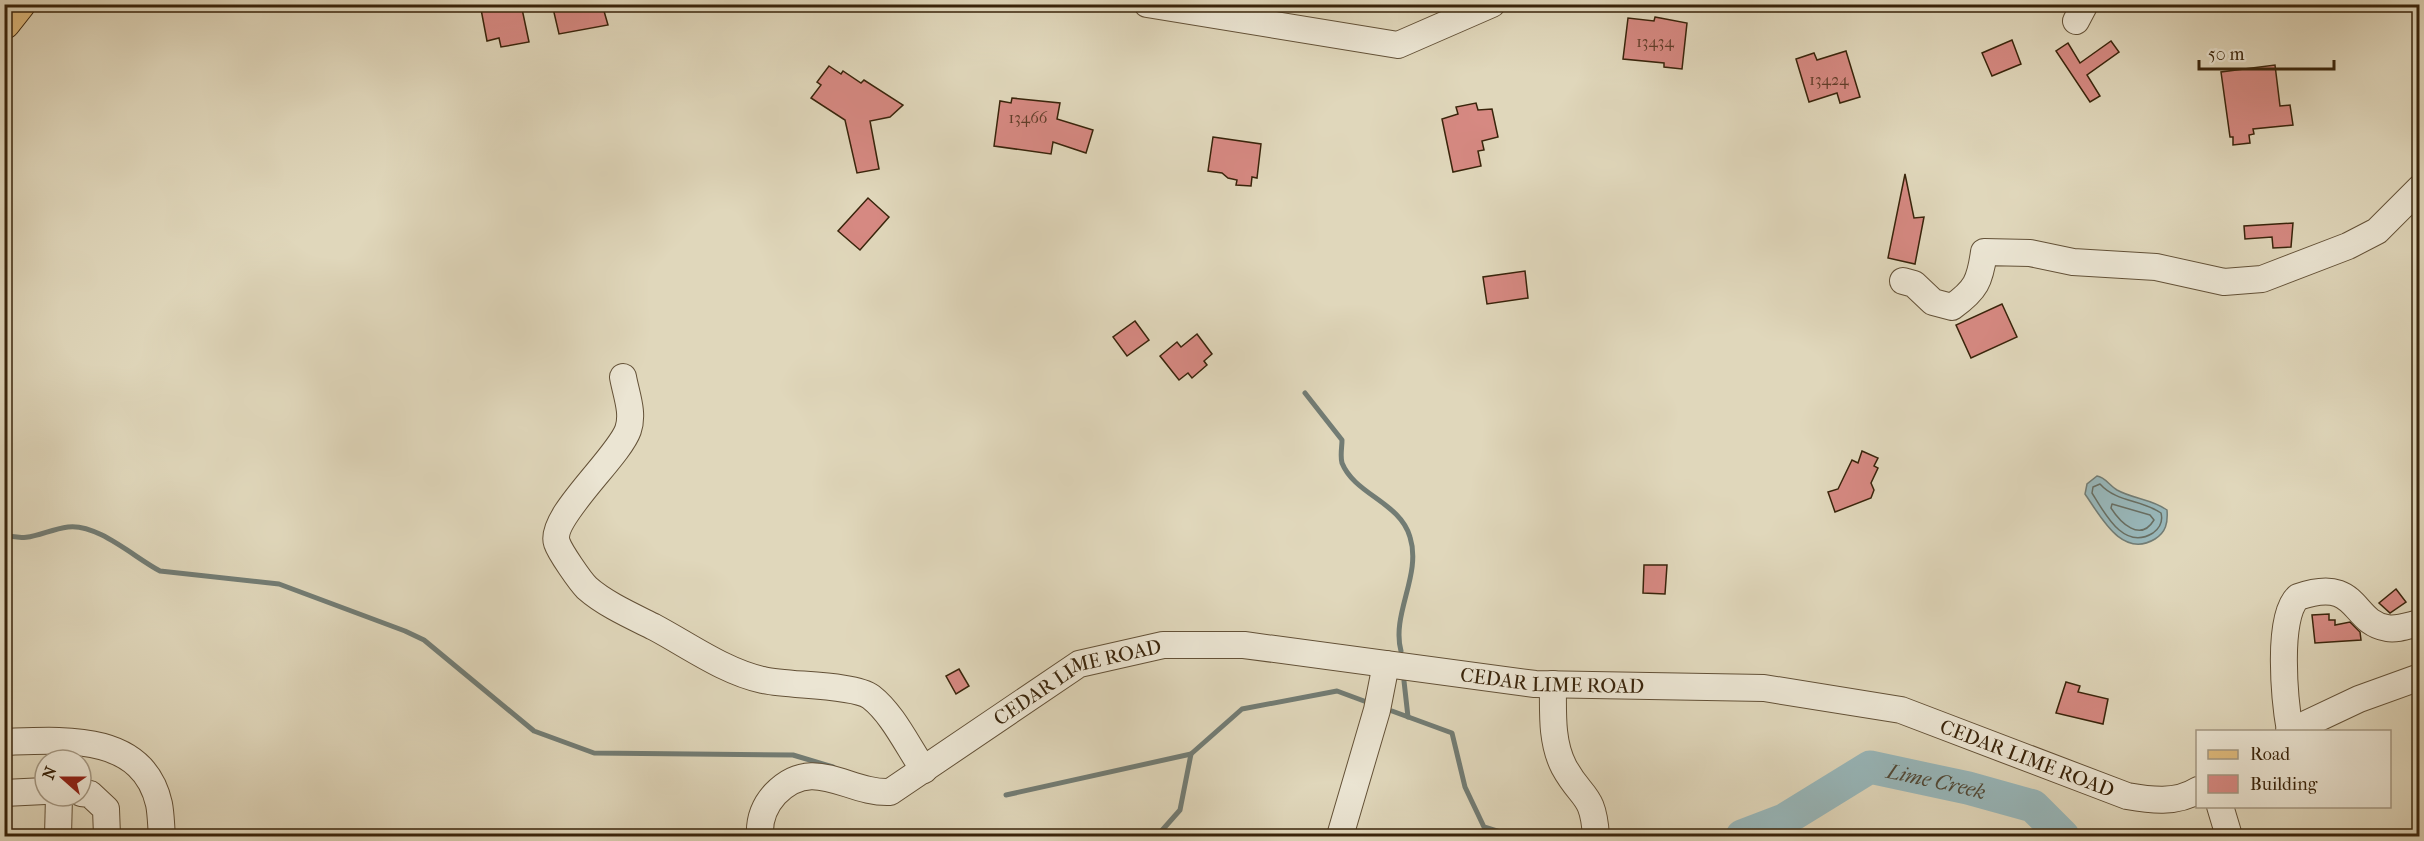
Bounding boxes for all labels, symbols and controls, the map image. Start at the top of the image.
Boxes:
house number: 13434 [1636,32,1674,51]
scale bar [2199,33,2334,71]
text: 50 m [2208,44,2245,65]
house number: 13424 [1809,70,1849,89]
house number: 13466 [1008,108,1048,127]
street label: CEDAR LIME ROAD [990,635,1164,730]
street label: CEDAR LIME ROAD [1459,663,1644,698]
street label: CEDAR LIME ROAD [1937,715,2117,802]
legend [2196,730,2391,808]
text: Road [2250,744,2290,765]
north arrow [33,748,93,808]
water label: Lime Creek [1883,759,1989,804]
text: N [38,763,61,782]
text: Building [2250,774,2318,795]

